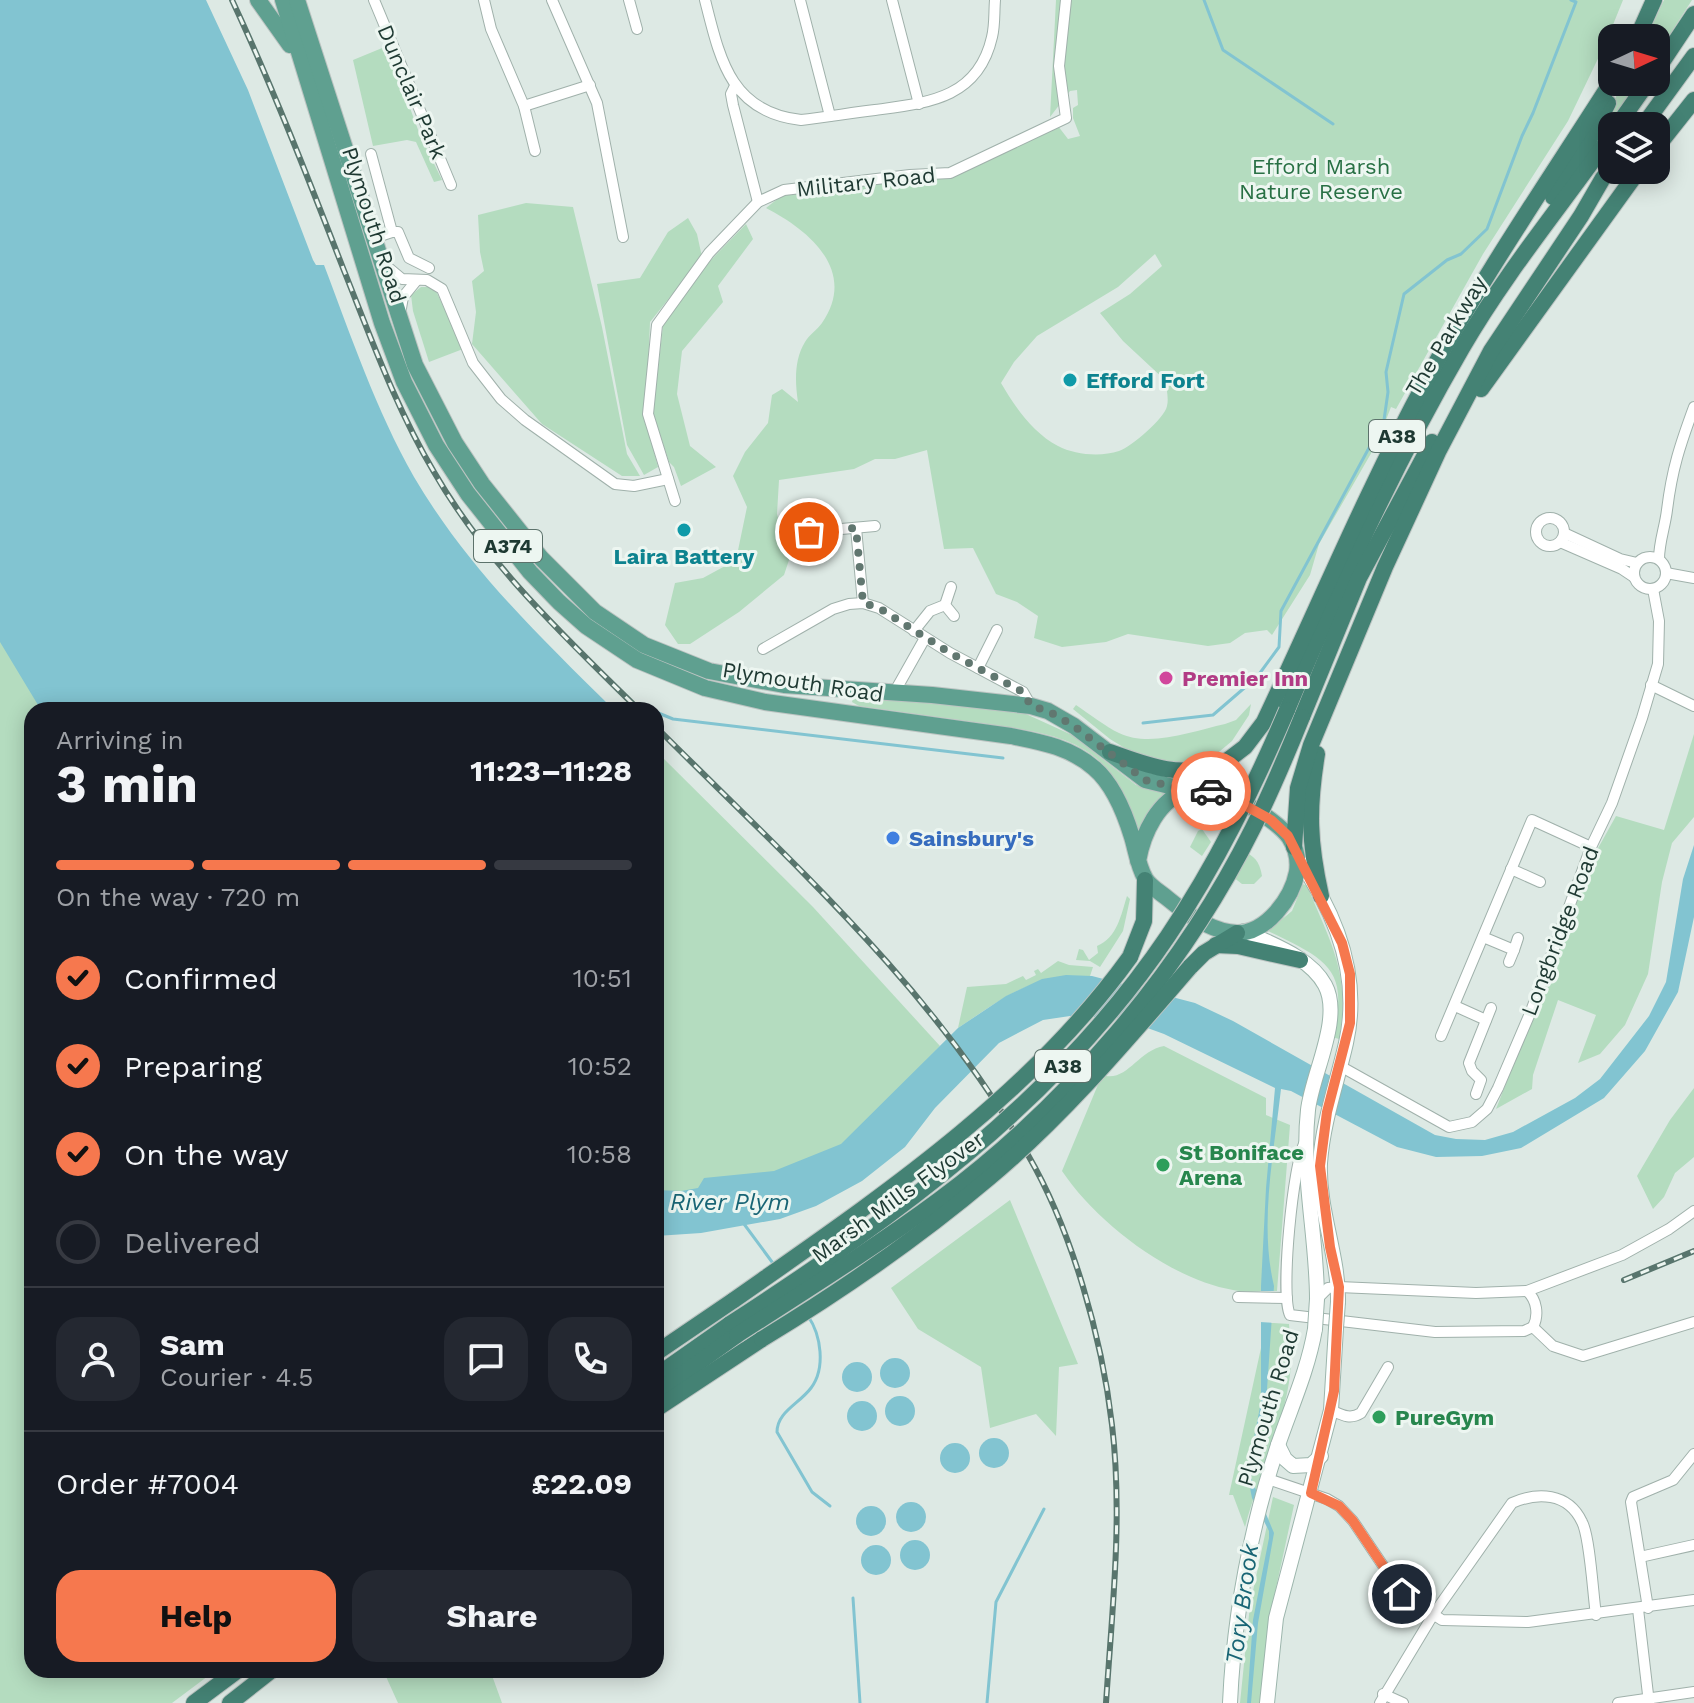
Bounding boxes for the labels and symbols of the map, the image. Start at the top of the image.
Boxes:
street label: Dunclair Park [372,21,452,163]
north arrow [1598,24,1670,96]
street label: Plymouth Road [337,144,411,306]
park label: Efford Marsh Nature Reserve [1239,154,1403,204]
street label: Military Road [795,162,937,202]
street label: The Parkway [1400,271,1492,400]
place label: Efford Fort [1086,368,1205,393]
marker: Efford Fort [1061,371,1079,389]
road number: A38 [1369,420,1425,452]
pin [775,498,843,566]
marker: Laira Battery [675,521,693,539]
road number: A374 [474,530,542,562]
place label: Laira Battery [614,544,755,569]
street label: Plymouth Road [721,657,885,707]
place label: Premier Inn [1182,666,1308,691]
marker: Premier Inn [1157,669,1175,687]
courier [1171,751,1251,831]
place label: Sainsbury's [909,826,1034,851]
marker: Sainsbury's [884,829,902,847]
street label: Longbridge Road [1516,843,1604,1019]
road number: A38 [1035,1050,1091,1082]
street label: Marsh Mills Flyover [807,1126,989,1268]
place label: St Boniface Arena [1179,1140,1304,1190]
marker: St Boniface Arena [1154,1156,1172,1174]
water label: River Plym [670,1188,790,1216]
street label: Plymouth Road [1232,1327,1304,1489]
place label: PureGym [1395,1405,1494,1430]
marker: PureGym [1370,1408,1388,1426]
water label: Tory Brook [1220,1541,1264,1666]
pin [1368,1560,1436,1628]

